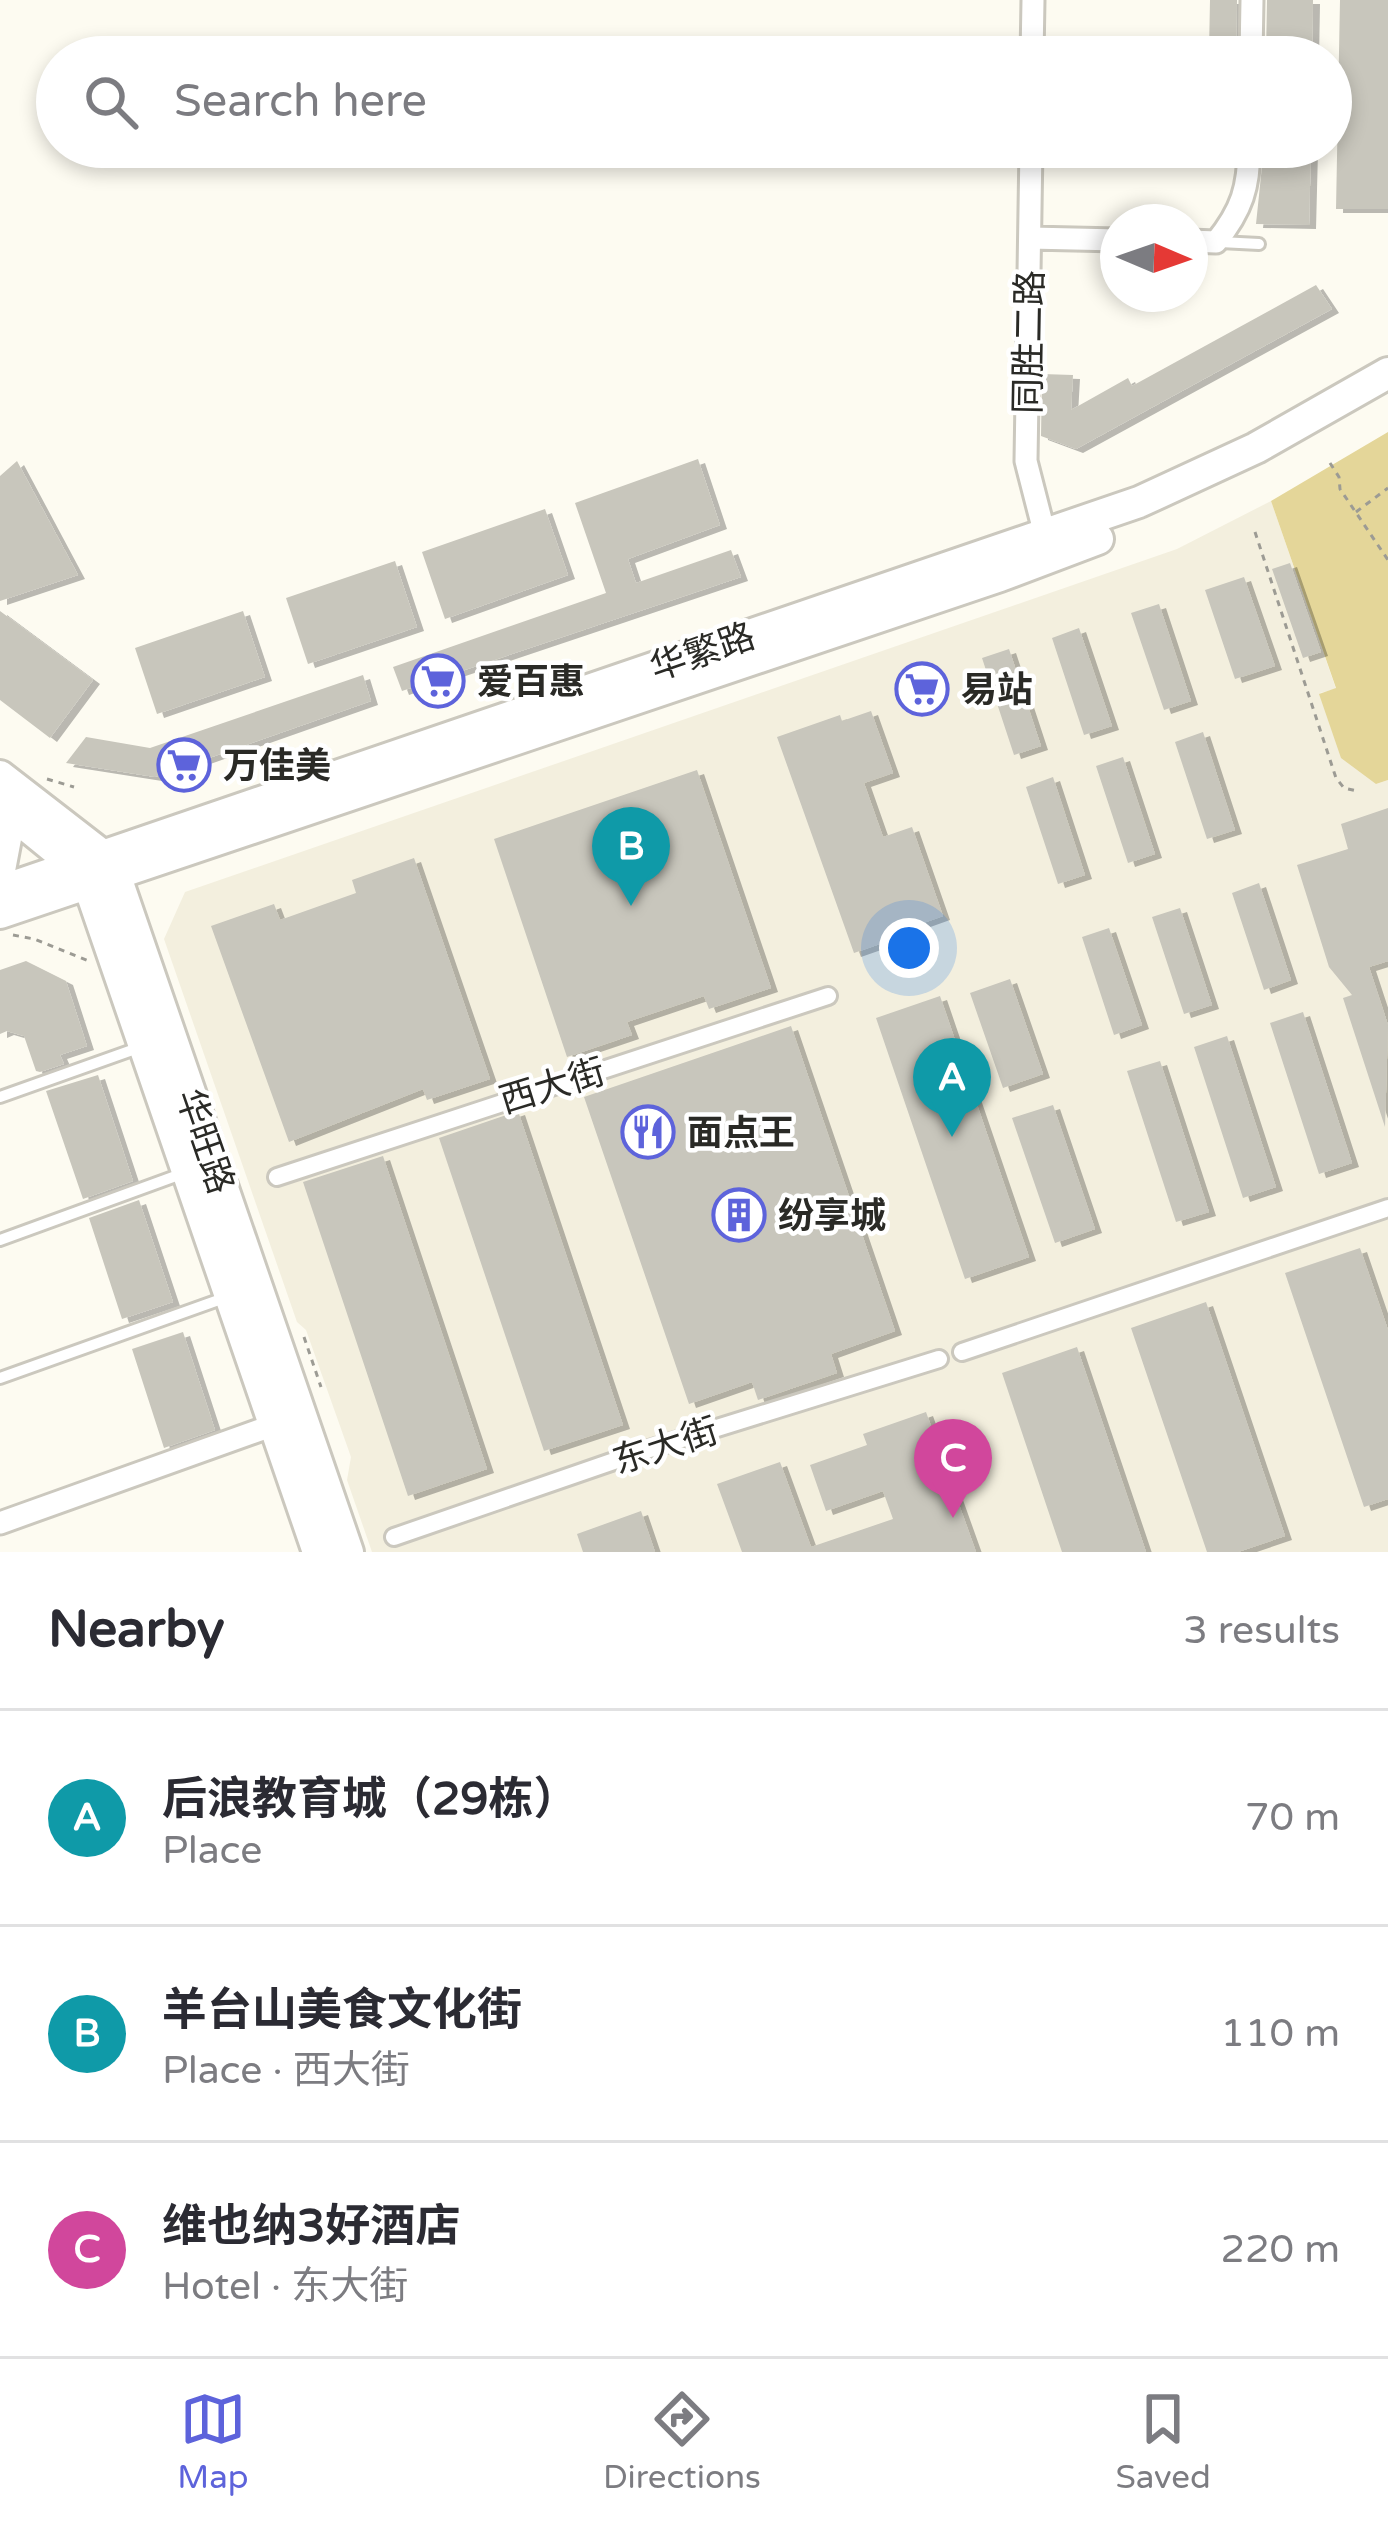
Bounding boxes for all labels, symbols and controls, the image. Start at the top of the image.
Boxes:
search box [36,36,1352,168]
icon: search [78,69,144,135]
text: Search here [174,75,427,129]
north arrow [1100,204,1208,312]
street label: 同胜二路 [1007,270,1052,414]
street label: 华繁路 [644,615,761,690]
supermarket icon: 爱百惠 [410,653,466,709]
place label: 爱百惠 [477,661,585,704]
supermarket icon: 易站 [894,661,950,717]
place label: 易站 [961,669,1033,712]
supermarket icon: 万佳美 [156,737,212,793]
place label: 万佳美 [223,745,331,788]
pin: B [592,807,670,906]
your location [879,918,939,978]
pin: A [913,1038,991,1137]
street label: 西大街 [495,1050,610,1123]
street label: 华旺路 [167,1083,242,1200]
restaurant icon: 面点王 [620,1104,676,1160]
place label: 面点王 [687,1112,795,1155]
building icon: 纷享城 [711,1187,767,1243]
place label: 纷享城 [778,1195,886,1238]
street label: 东大街 [607,1409,723,1484]
pin: C [914,1419,992,1518]
text: Nearby [48,1599,225,1661]
text: 3 results [1183,1607,1340,1654]
text: 后浪教育城（29栋） [162,1773,579,1827]
text: A [72,1794,102,1841]
text: 70 m [1245,1794,1340,1841]
text: Place [162,1827,262,1874]
text: 羊台山美食文化街 [162,1984,522,2038]
text: B [73,2010,101,2057]
text: 110 m [1221,2010,1340,2057]
text: Place · 西大街 [162,2047,410,2094]
text: 维也纳3好酒店 [162,2200,460,2254]
text: C [73,2226,101,2273]
text: 220 m [1221,2226,1340,2273]
text: Hotel · 东大街 [162,2263,408,2310]
tab: Map [177,2386,249,2497]
tab: Directions [603,2386,761,2497]
tab: Saved [1115,2386,1211,2497]

